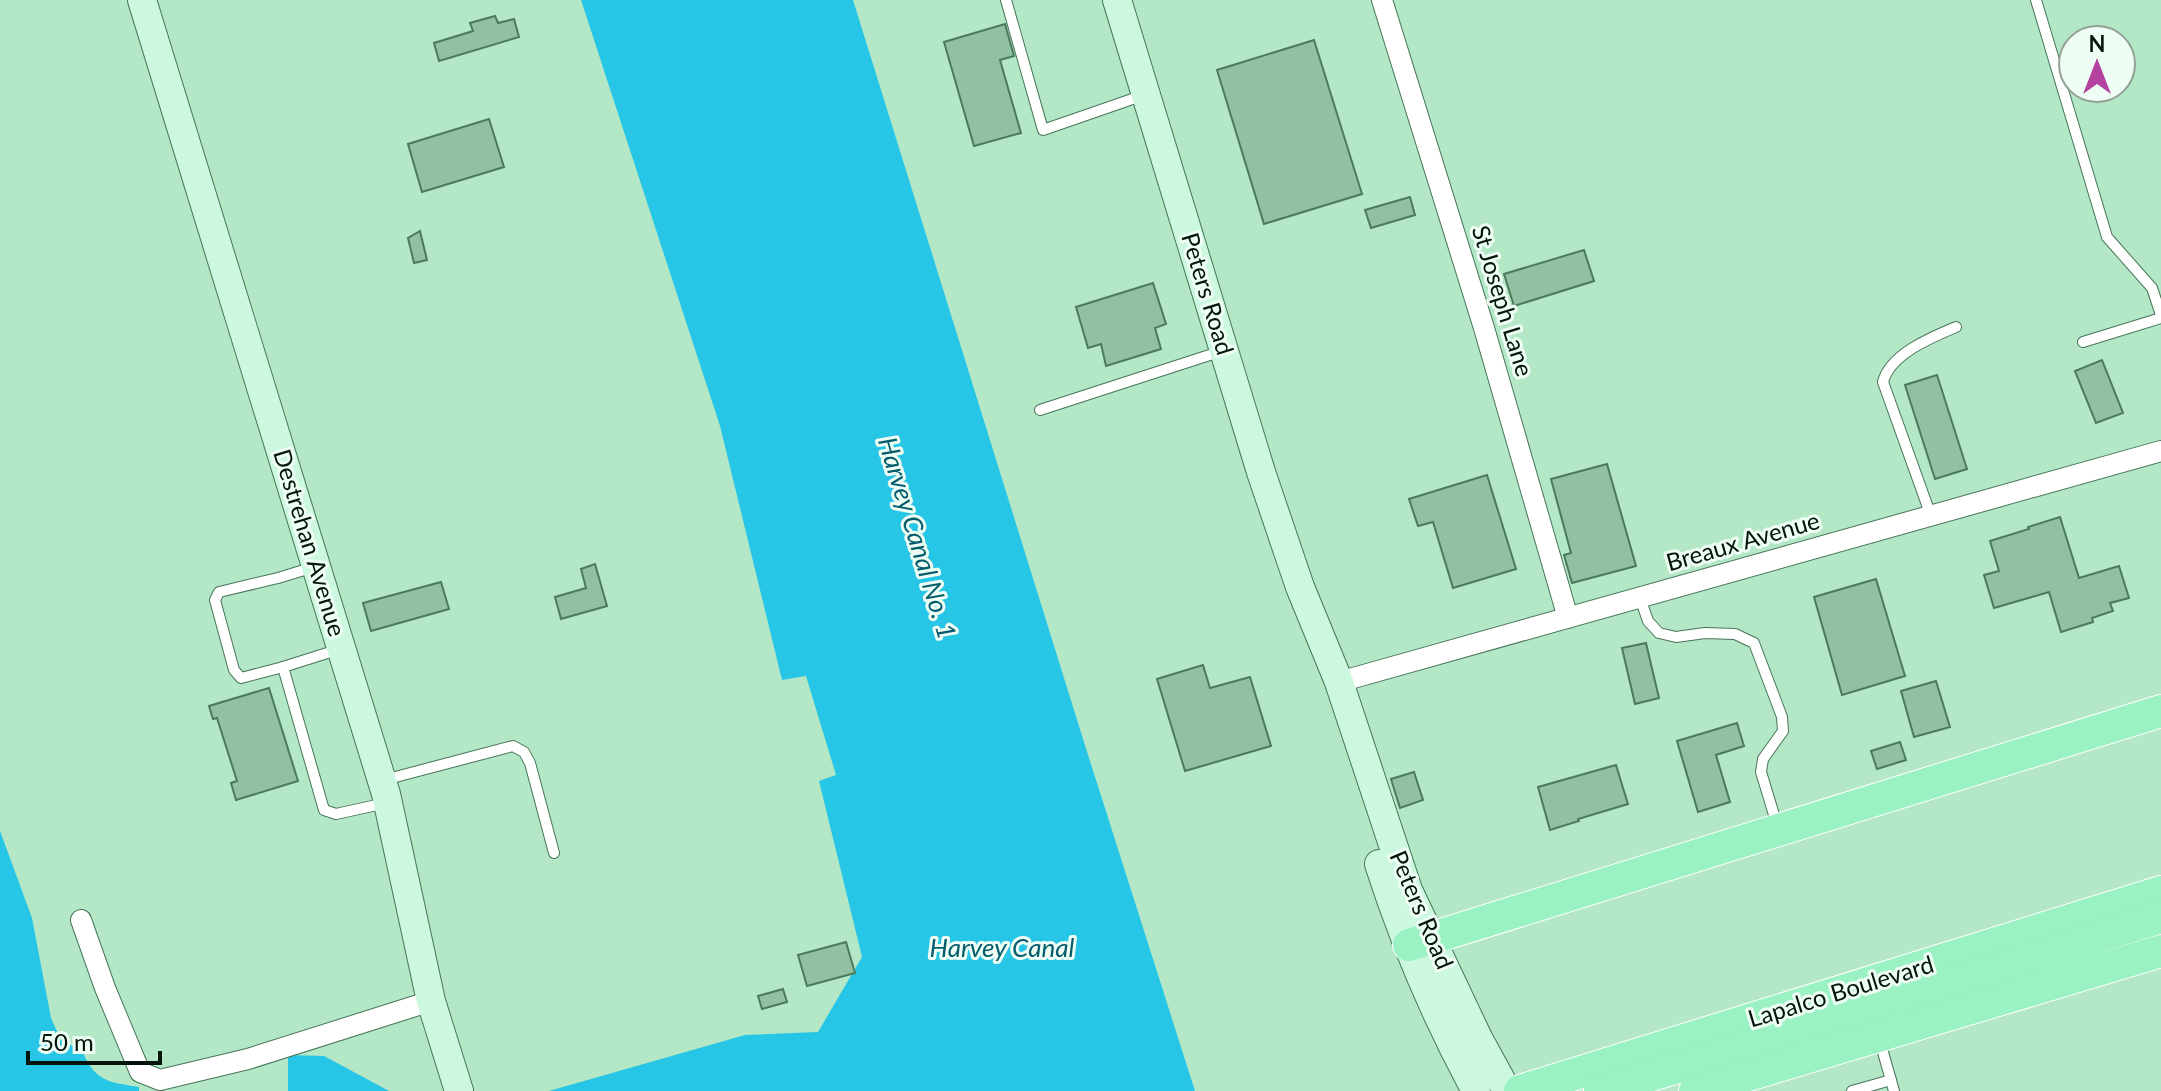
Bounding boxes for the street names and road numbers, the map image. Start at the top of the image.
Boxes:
street label: St Joseph Lane [1467,222,1540,379]
street label: Peters Road [1176,229,1241,358]
street label: Destrehan Avenue [268,445,353,640]
street label: Breaux Avenue [1663,505,1823,576]
street label: Peters Road [1384,846,1460,973]
street label: Lapalco Boulevard [1744,949,1937,1033]

